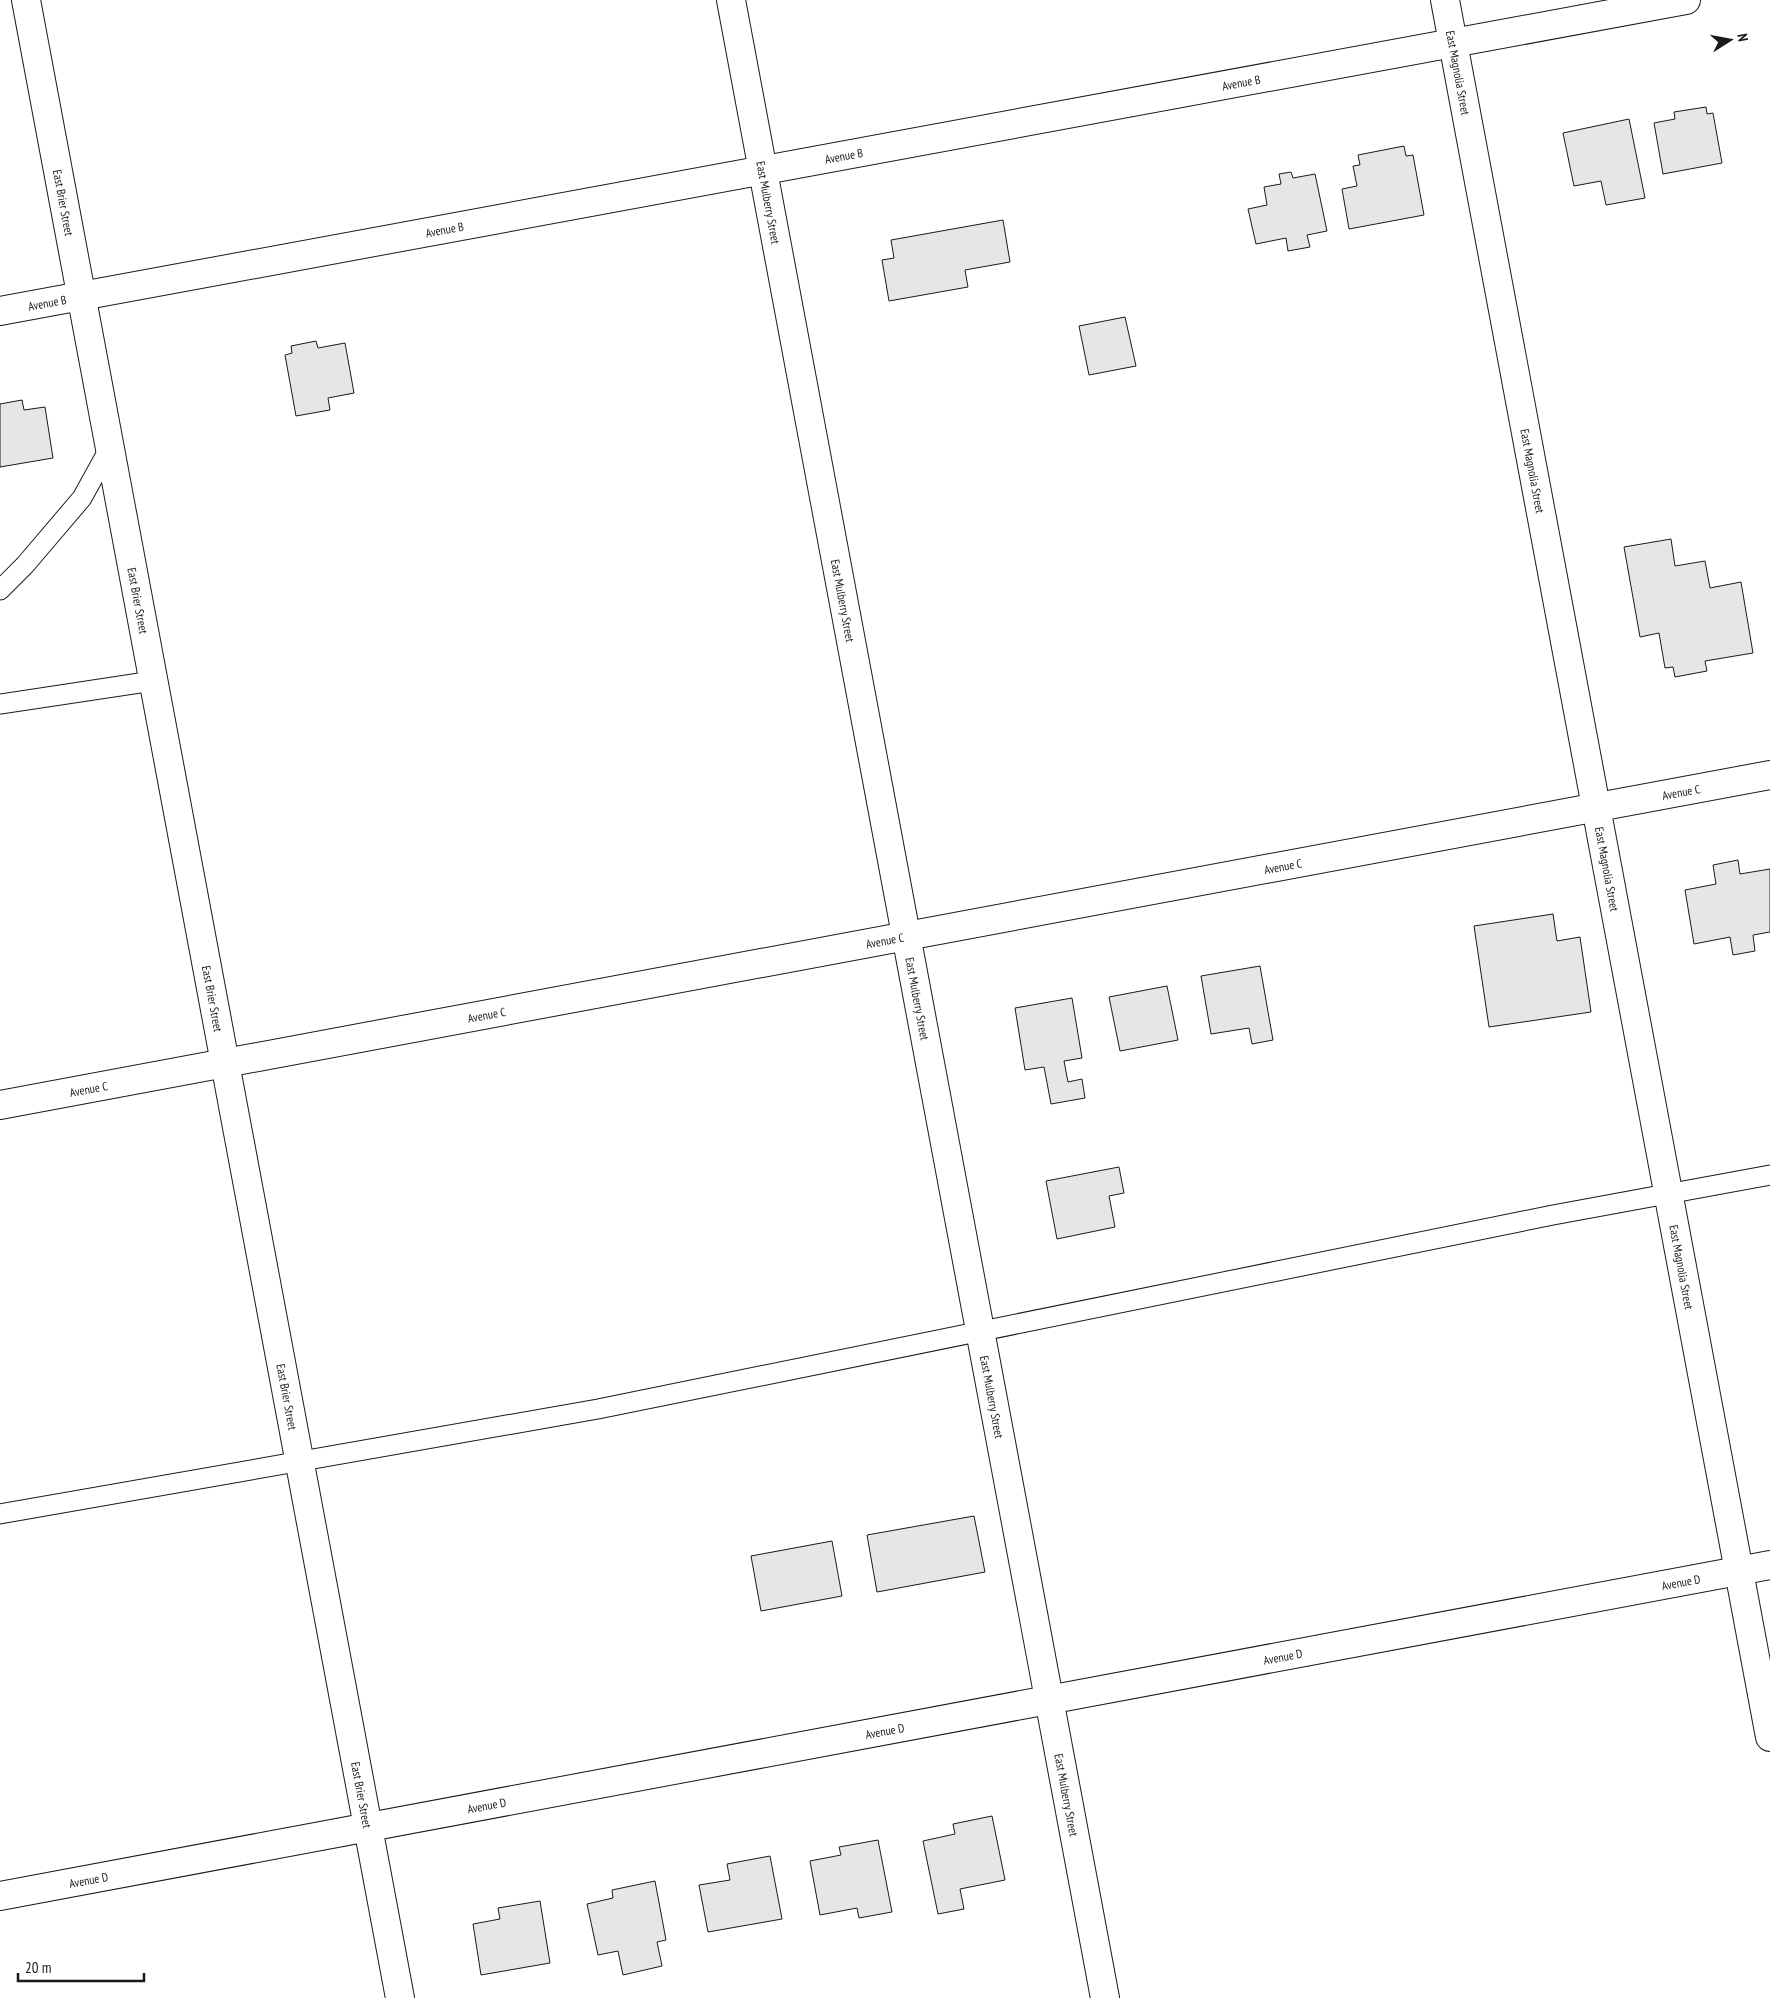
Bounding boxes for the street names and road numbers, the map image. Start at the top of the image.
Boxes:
street label: East Magnolia Street [1443,29,1474,117]
street label: Avenue B [1221,71,1262,93]
street label: Avenue B [823,144,864,166]
street label: East Mulberry Street [754,160,784,246]
street label: East Brier Street [50,168,78,238]
street label: Avenue B [424,218,465,240]
street label: Avenue B [27,291,68,313]
street label: East Magnolia Street [1518,427,1548,515]
street label: East Mulberry Street [828,558,859,644]
street label: East Brier Street [125,566,152,636]
street label: Avenue C [1661,781,1702,802]
street label: East Magnolia Street [1592,825,1623,913]
street label: Avenue C [1263,855,1304,877]
street label: Avenue C [864,929,906,951]
street label: East Mulberry Street [903,956,933,1042]
street label: East Brier Street [199,964,227,1034]
street label: Avenue C [466,1003,507,1025]
street label: Avenue C [68,1078,109,1099]
street label: East Magnolia Street [1667,1224,1697,1311]
street label: East Mulberry Street [977,1354,1008,1440]
street label: East Brier Street [274,1362,301,1432]
street label: Avenue D [1660,1571,1702,1593]
street label: Avenue D [1262,1645,1303,1667]
street label: Avenue D [864,1720,905,1742]
street label: East Mulberry Street [1052,1752,1082,1838]
street label: East Brier Street [348,1760,376,1830]
street label: Avenue D [466,1794,507,1816]
street label: Avenue D [68,1868,109,1890]

